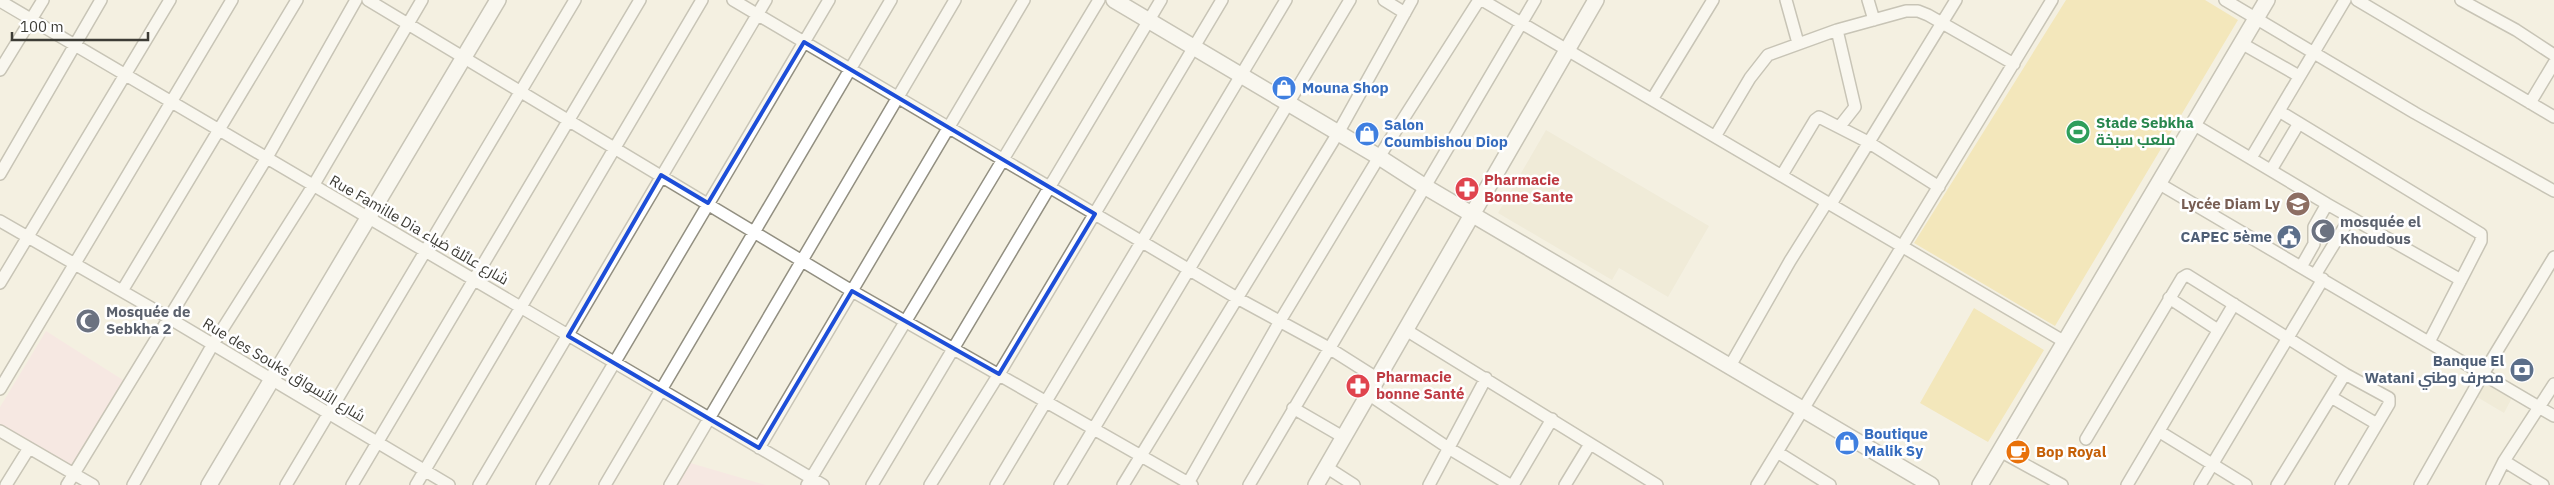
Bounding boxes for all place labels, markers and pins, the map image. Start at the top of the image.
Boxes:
shop icon: Mouna Shop [1271,75,1297,101]
place label: Mouna Shop [1302,78,1389,97]
place label: Stade Sebkha ملعب سبخة [2096,113,2194,149]
place label: Salon Coumbishou Diop [1384,115,1508,151]
sports icon: Stade Sebkha ملعب سبخة [2065,119,2091,145]
shop icon: Salon Coumbishou Diop [1354,121,1380,147]
place label: Pharmacie Bonne Sante [1484,170,1573,206]
pharmacy icon: Pharmacie Bonne Sante [1454,176,1480,202]
school or university icon: Lycée Diam Ly [2285,191,2311,217]
place label: Lycée Diam Ly [2181,194,2280,213]
place label: mosquée el Khoudous [2340,212,2421,248]
mosque icon: mosquée el Khoudous [2310,218,2336,244]
public building icon: CAPEC 5ème [2276,224,2302,250]
place label: CAPEC 5ème [2181,227,2272,246]
place label: Mosquée de Sebkha 2 [106,302,190,338]
mosque icon: Mosquée de Sebkha 2 [75,308,101,334]
place label: Banque El Watani مصرف وطني [2364,351,2504,390]
bank icon: Banque El Watani مصرف وطني [2509,357,2535,383]
place label: Pharmacie bonne Santé [1376,367,1464,403]
pharmacy icon: Pharmacie bonne Santé [1345,373,1371,399]
place label: Boutique Malik Sy [1864,424,1928,460]
shop icon: Boutique Malik Sy [1834,430,1860,456]
cafe icon: Bop Royal [2005,439,2031,465]
place label: Bop Royal [2036,442,2107,461]

